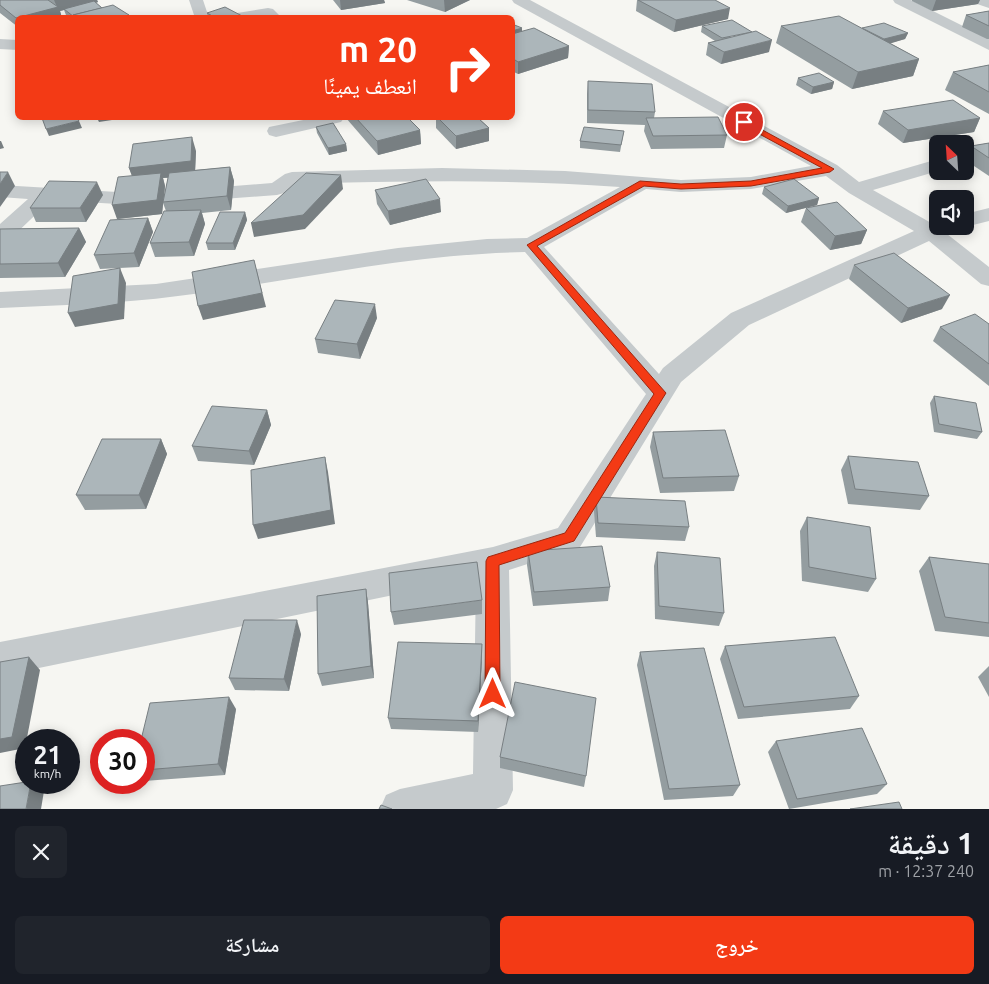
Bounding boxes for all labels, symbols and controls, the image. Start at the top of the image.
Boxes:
text: 20 m [339,29,417,69]
icon: right [435,35,500,100]
text: انعطف يمينًا [323,73,417,98]
pin [723,101,765,143]
icon: arrive [730,108,758,136]
north arrow [929,135,974,180]
map controls [929,135,974,235]
button: sound [929,190,974,235]
position arrow [466,667,518,719]
speed limit sign: 30 [90,729,155,794]
text: 21 [33,741,62,769]
text: km/h [34,767,61,780]
button: close [15,826,67,878]
text: 1 دقيقة [888,826,974,860]
text: 240 m · 12:37 [878,862,974,880]
button: مشاركة [15,916,490,974]
button: خروج [500,916,974,974]

